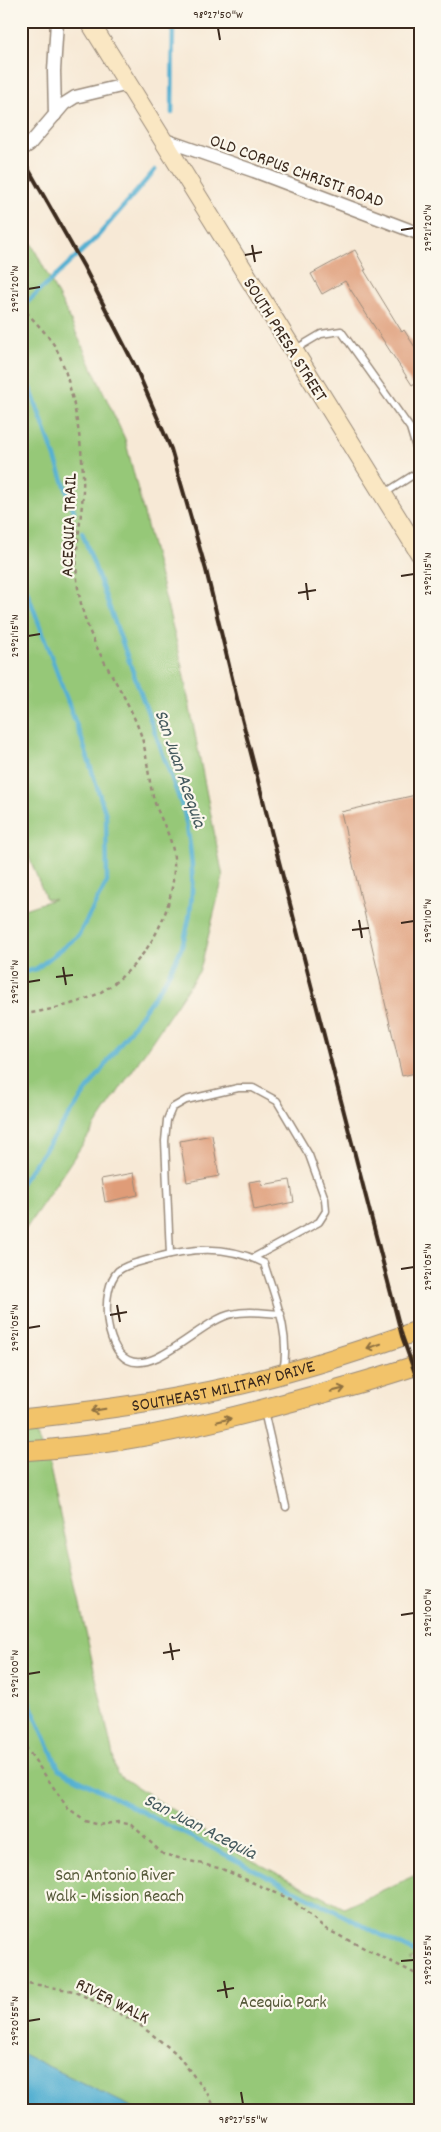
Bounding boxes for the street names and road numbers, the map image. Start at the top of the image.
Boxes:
street label: OLD CORPUS CHRISTI ROAD [206,129,387,215]
street label: SOUTH PRESA STREET [236,274,332,407]
street label: ACEQUIA TRAIL [56,472,85,578]
street label: SOUTHEAST MILITARY DRIVE [130,1355,318,1420]
street label: RIVER WALK [71,1973,153,2032]

